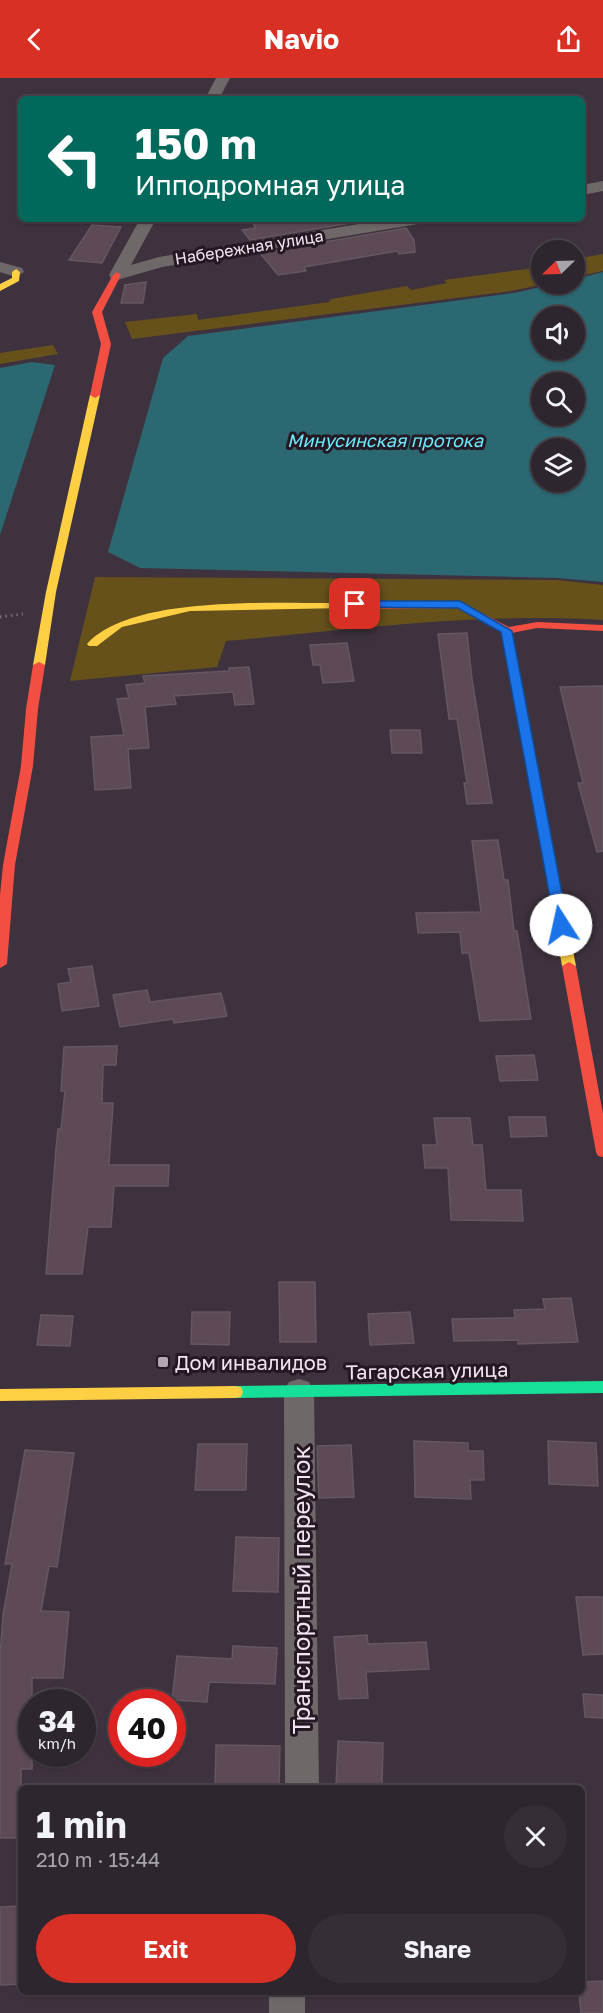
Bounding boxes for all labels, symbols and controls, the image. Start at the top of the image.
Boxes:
icon: back [18,23,51,56]
text: Navio [264,23,339,55]
icon: share [552,23,585,56]
text: 150 m [135,118,257,168]
icon: left [36,120,114,198]
text: Ипподромная улица [135,169,405,201]
street label: Набережная улица [173,225,325,269]
north arrow [531,240,585,294]
map controls [531,240,585,492]
button: sound [531,306,585,360]
button: search [531,372,585,426]
water label: Минусинская протока [287,429,484,451]
button: layers [531,438,585,492]
pin [329,578,380,629]
icon: arrive [338,587,371,620]
position arrow [529,893,593,957]
place label: Дом инвалидов [175,1350,327,1374]
marker: Дом инвалидов [156,1355,170,1369]
street label: Тагарская улица [345,1357,509,1383]
street label: Транспортный переулок [286,1446,315,1734]
speed limit sign: 40 [108,1689,186,1767]
text: 34 [38,1703,76,1739]
text: km/h [38,1734,76,1752]
text: 1 min [36,1803,127,1846]
button: close [504,1805,567,1868]
text: 210 m · 15:44 [36,1847,160,1871]
button: Exit [36,1914,296,1983]
button: Share [308,1914,567,1983]

